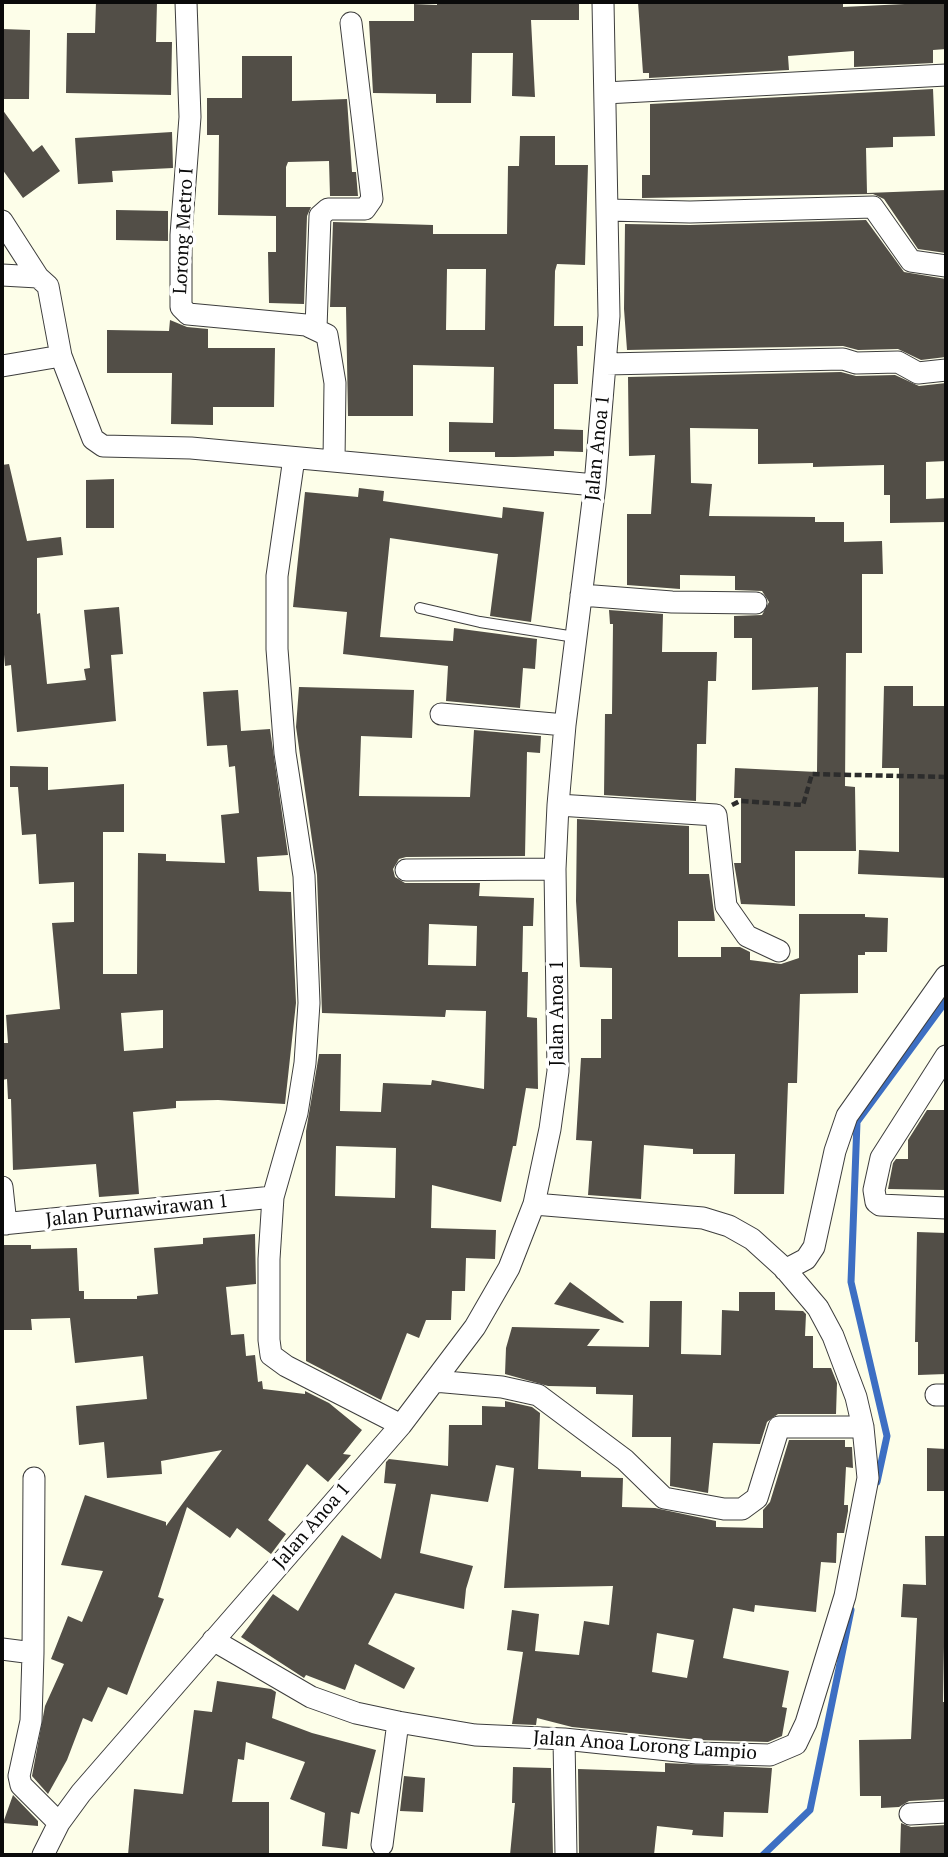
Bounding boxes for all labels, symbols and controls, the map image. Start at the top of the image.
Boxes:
street label: Lorong Metro I [169,167,199,295]
street label: Jalan Anoa 1 [581,394,615,502]
street label: Jalan Anoa 1 [547,960,569,1066]
street label: Jalan Purnawirawan 1 [45,1190,229,1232]
street label: Jalan Anoa 1 [268,1478,356,1574]
street label: Jalan Anoa Lorong Lampio [532,1727,758,1765]

